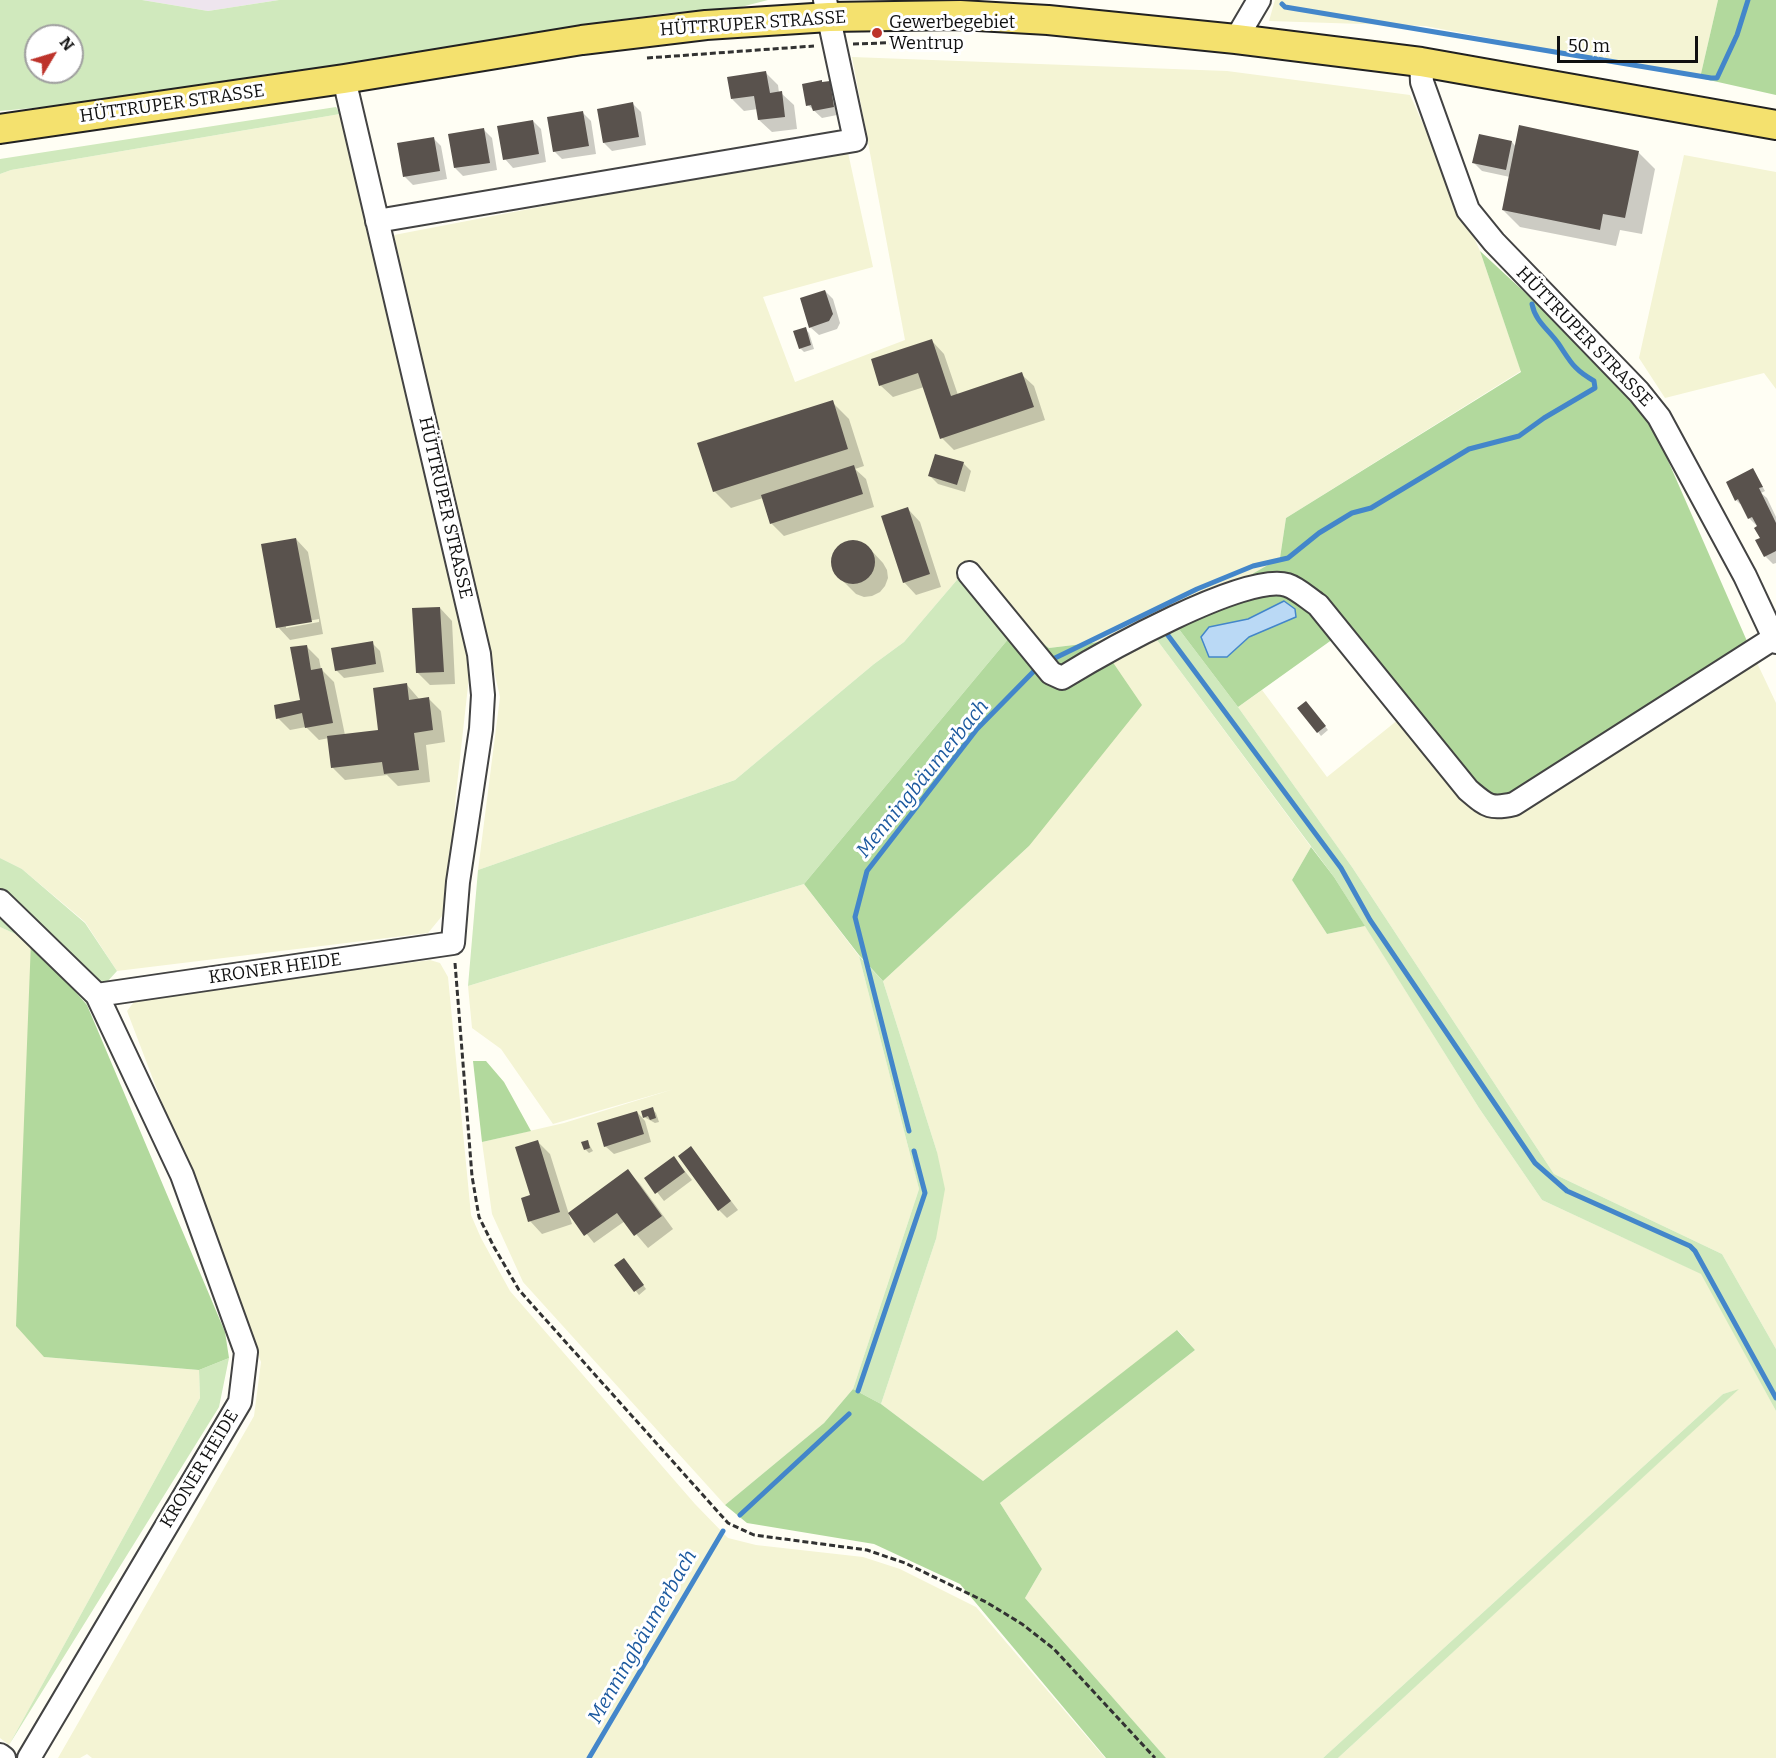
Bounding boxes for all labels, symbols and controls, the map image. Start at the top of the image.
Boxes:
street label: HÜTTRUPER STRASSE [659,7,847,41]
place label: Gewerbegebiet Wentrup [889,12,1015,54]
north arrow [24,24,84,84]
scale bar [1560,24,1701,62]
marker: Gewerbegebiet Wentrup [870,26,884,40]
text: N [56,33,78,55]
text: 50 m [1568,35,1610,57]
street label: HÜTTRUPER STRASSE [78,80,266,128]
street label: HÜTTRUPER STRASSE [1511,262,1657,412]
street label: HÜTTRUPER STRASSE [414,415,476,601]
water label: Menningbäumerbach [852,695,994,863]
street label: KRONER HEIDE [207,949,343,989]
street label: KRONER HEIDE [156,1406,244,1532]
water label: Menningbäumerbach [584,1546,702,1728]

